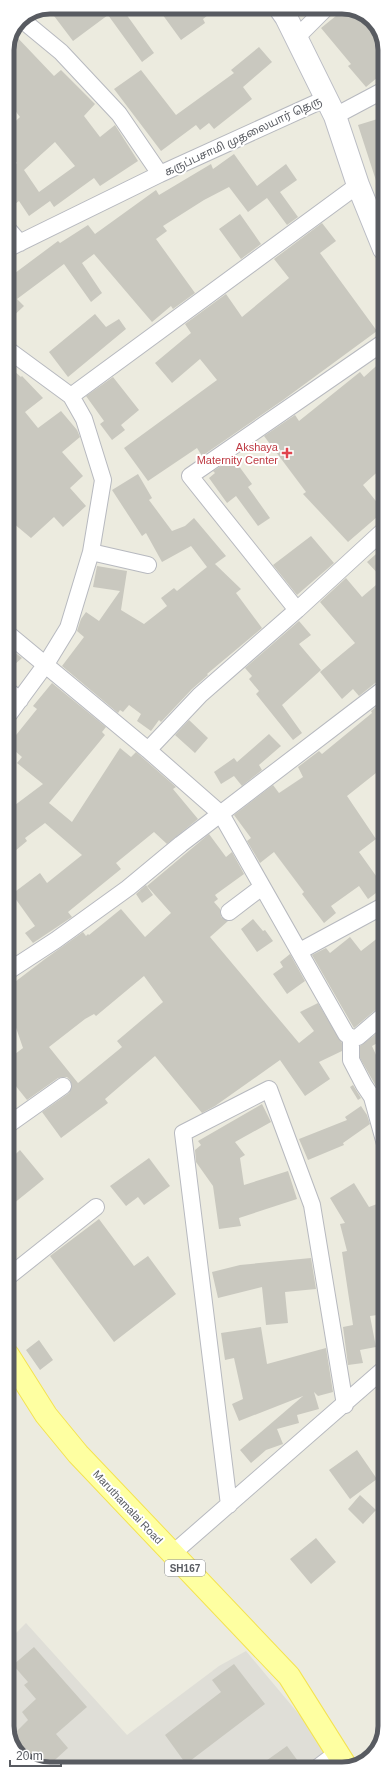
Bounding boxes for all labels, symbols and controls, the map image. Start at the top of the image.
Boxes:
street label: கருப்பசாமி முதலையார் தெரு [163,94,325,180]
place label: Akshaya Maternity Center [197,441,279,466]
marker: Akshaya Maternity Center [281,447,293,459]
street label: Maruthamalai Road [91,1468,165,1546]
road number: SH167 [165,1560,205,1576]
scale bar [10,1742,61,1768]
text: 20 m [16,1749,43,1763]

